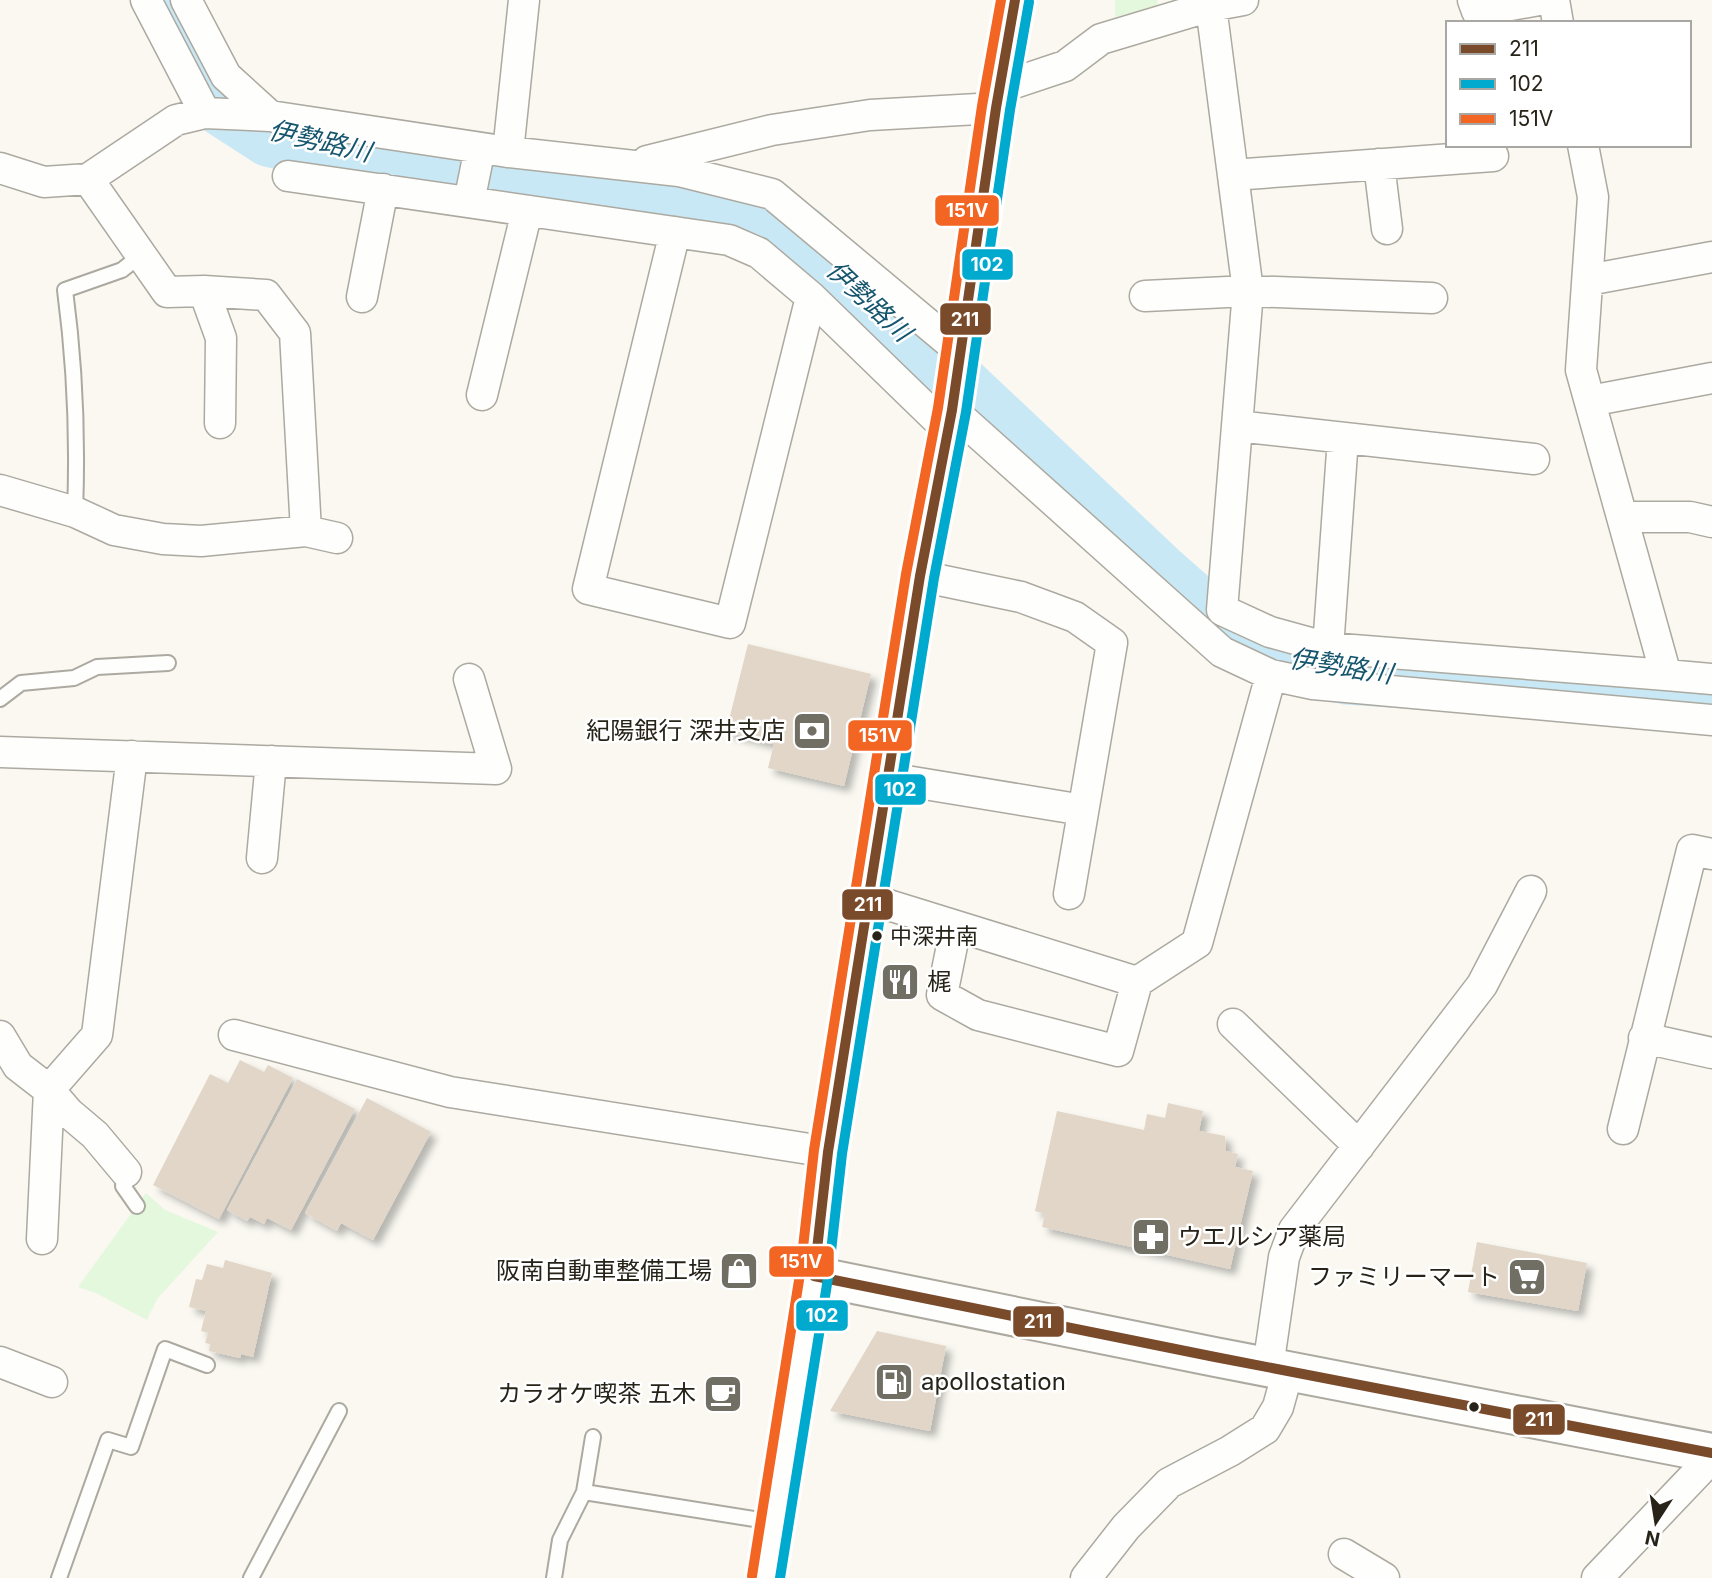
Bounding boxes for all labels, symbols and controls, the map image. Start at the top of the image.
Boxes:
legend [1446,21,1691,147]
text: 211 [1509,36,1539,61]
text: 102 [1509,71,1544,96]
text: 151V [1509,106,1553,131]
water label: 伊勢路川 [266,114,377,168]
line badge: 151V [934,194,1000,227]
text: 151V [946,199,988,222]
line badge: 102 [961,248,1014,281]
text: 102 [971,253,1003,276]
water label: 伊勢路川 [821,254,920,349]
line badge: 211 [939,302,992,336]
text: 211 [951,308,979,331]
water label: 伊勢路川 [1287,642,1398,689]
bank icon: 紀陽銀行 深井支店 [791,710,833,752]
place label: 紀陽銀行 深井支店 [586,716,785,745]
line badge: 151V [847,719,913,752]
text: 151V [859,724,901,747]
line badge: 102 [874,773,927,806]
text: 102 [884,778,916,801]
line badge: 211 [841,888,894,921]
text: 211 [854,893,882,916]
place label: 中深井南 [890,923,978,949]
marker: 中深井南 [870,929,884,943]
restaurant icon: 梶 [879,961,921,1003]
place label: 梶 [927,967,951,996]
pharmacy icon: ウエルシア薬局 [1130,1216,1172,1258]
place label: ウエルシア薬局 [1178,1222,1346,1251]
line badge: 151V [768,1245,835,1278]
shop icon: 阪南自動車整備工場 [718,1250,760,1292]
text: 151V [780,1250,822,1273]
place label: 阪南自動車整備工場 [496,1256,712,1285]
supermarket icon: ファミリーマート [1506,1256,1548,1298]
place label: ファミリーマート [1308,1262,1500,1291]
line badge: 102 [795,1299,849,1332]
text: 102 [806,1304,838,1327]
line badge: 211 [1012,1305,1065,1338]
text: 211 [1024,1310,1052,1333]
fuel station icon: apollostation [873,1361,915,1403]
place label: apollostation [921,1367,1066,1396]
cafe icon: カラオケ喫茶 五木 [702,1373,744,1415]
place label: カラオケ喫茶 五木 [497,1379,696,1408]
unlabelled marker [1467,1400,1481,1414]
line badge: 211 [1512,1403,1566,1436]
text: 211 [1525,1408,1553,1431]
north arrow [1621,1487,1691,1557]
text: N [1643,1525,1662,1551]

